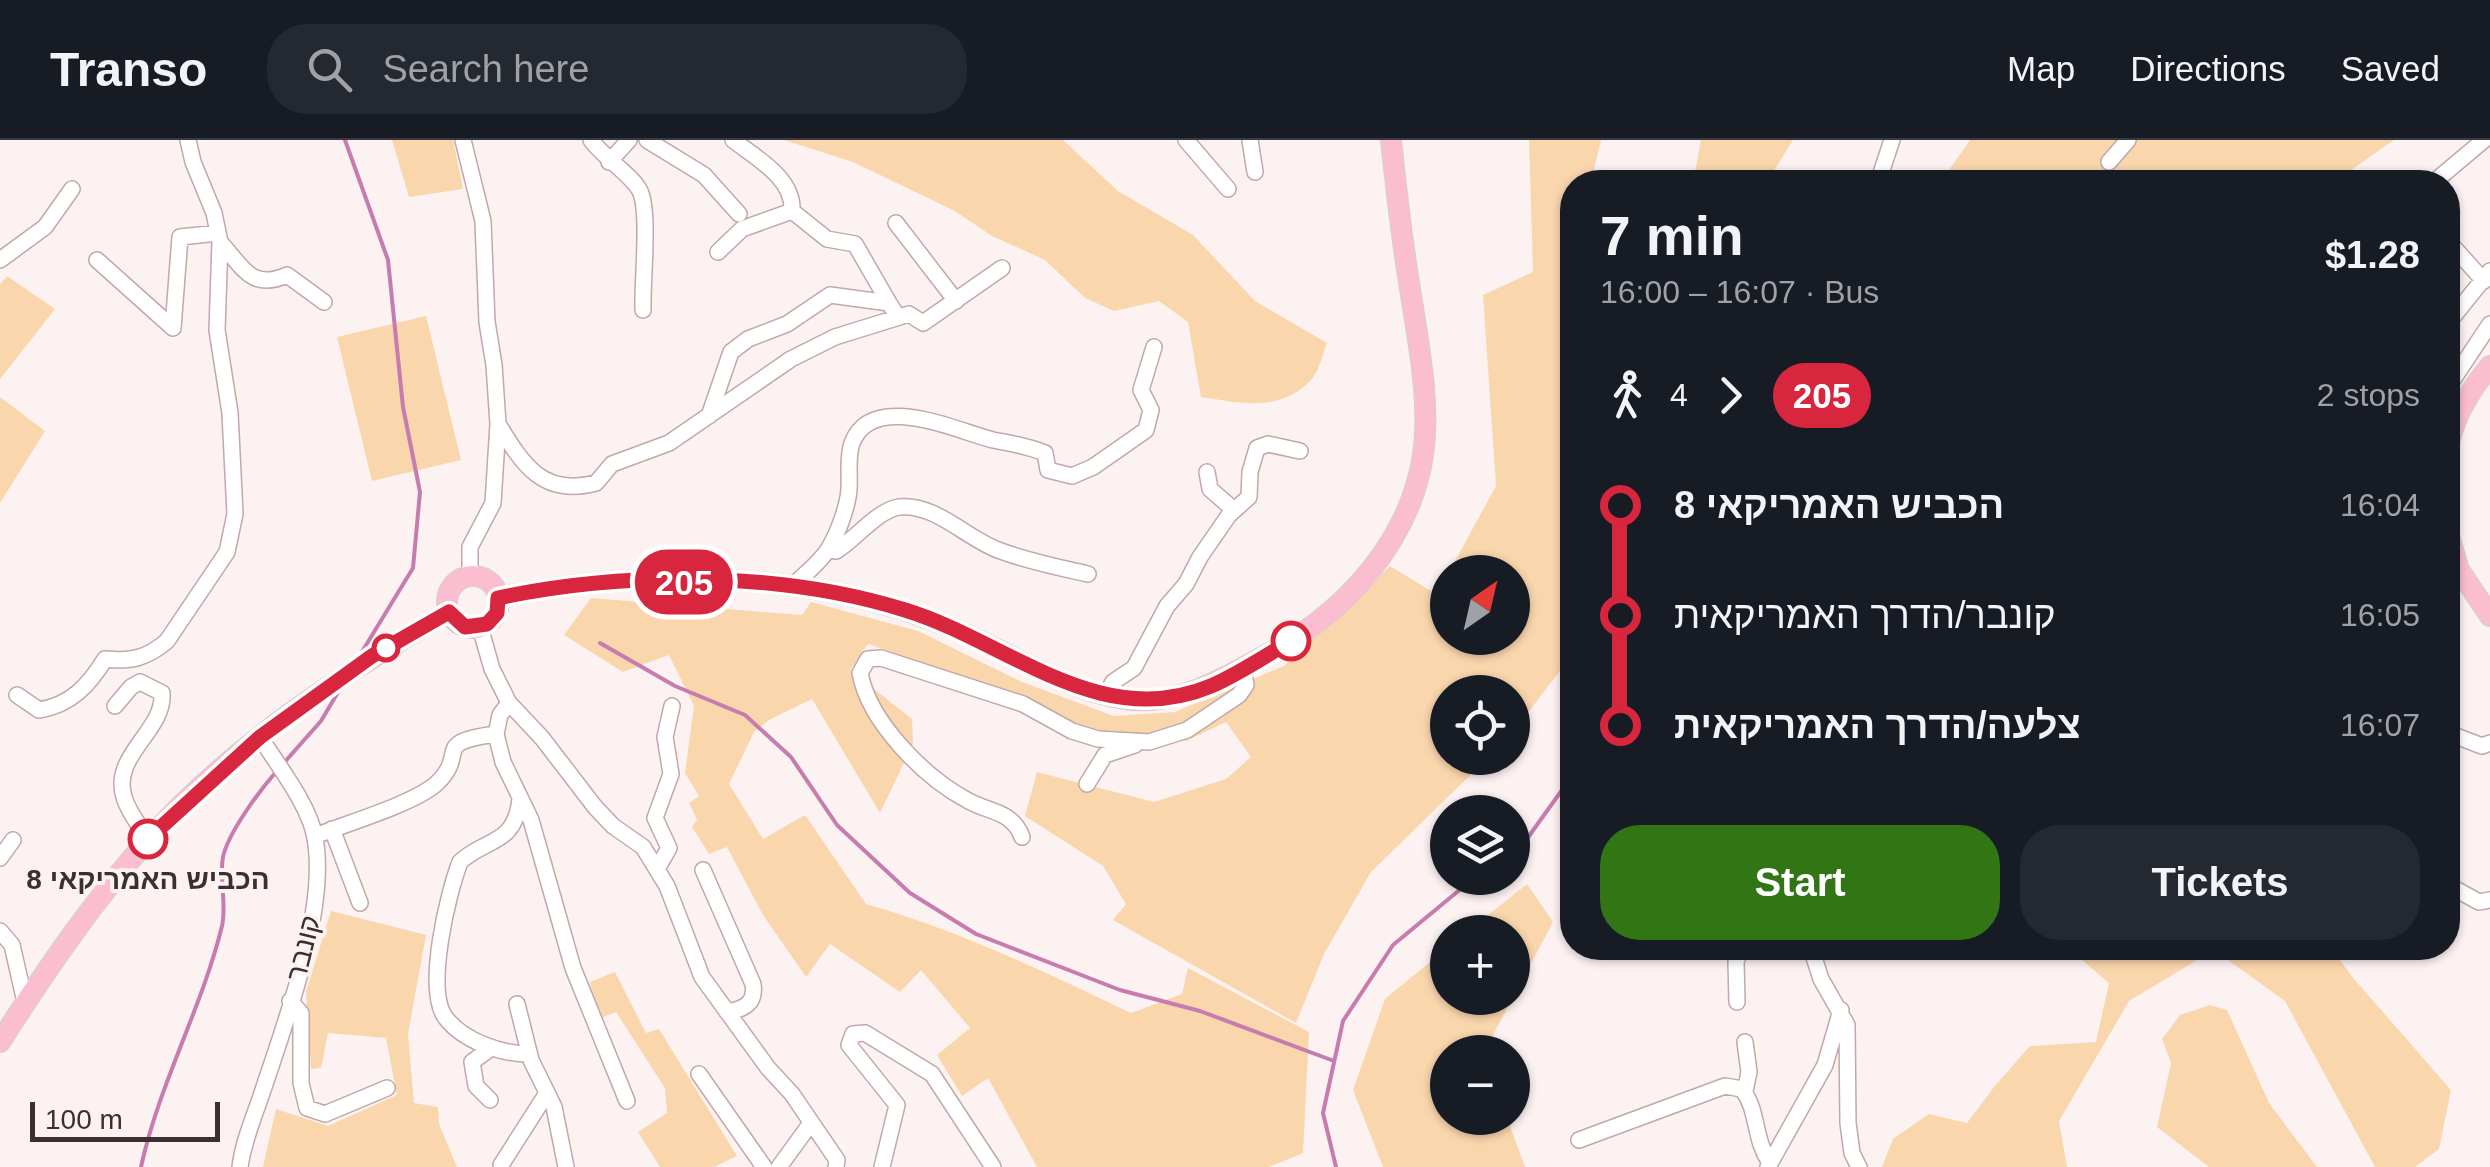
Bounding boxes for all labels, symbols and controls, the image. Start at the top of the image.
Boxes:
search box [267,24,967,114]
icon: search [302,42,357,97]
text: Transo [50,43,207,96]
text: Search here [382,48,589,90]
text: Map [2007,49,2075,88]
text: Directions [2130,49,2286,88]
text: Saved [2341,49,2440,88]
text: 7 min [1600,205,1744,267]
text: $1.28 [2325,234,2420,276]
text: 16:00 – 16:07 · Bus [1600,274,1879,310]
icon: walk [1600,368,1655,423]
icon: forward [1703,368,1758,423]
text: 205 [1793,376,1851,415]
text: 4 [1670,377,1688,413]
text: 2 stops [2317,377,2420,413]
text: הכביש האמריקאי 8 [1674,484,2004,526]
text: 16:04 [2340,487,2420,523]
line badge: 205 [626,550,742,614]
north arrow [1430,555,1530,655]
map controls [1430,555,1530,1135]
text: 205 [655,563,713,602]
text: קונבר/הדרך האמריקאית [1674,594,2056,636]
text: 16:05 [2340,597,2420,633]
unlabelled marker [1272,622,1310,660]
unlabelled marker [373,635,399,661]
button: locate [1430,675,1530,775]
text: צלעה/הדרך האמריקאית [1674,704,2081,746]
text: 16:07 [2340,707,2420,743]
button: layers [1430,795,1530,895]
marker: הכביש האמריקאי 8 [129,820,167,858]
button: Start [1600,825,2000,940]
button: Tickets [2020,825,2420,940]
place label: הכביש האמריקאי 8 [26,864,270,895]
street label: קונבר [280,912,327,984]
button: + [1430,915,1530,1015]
button: − [1430,1035,1530,1135]
scale bar [30,1097,220,1142]
text: 100 m [45,1104,123,1135]

